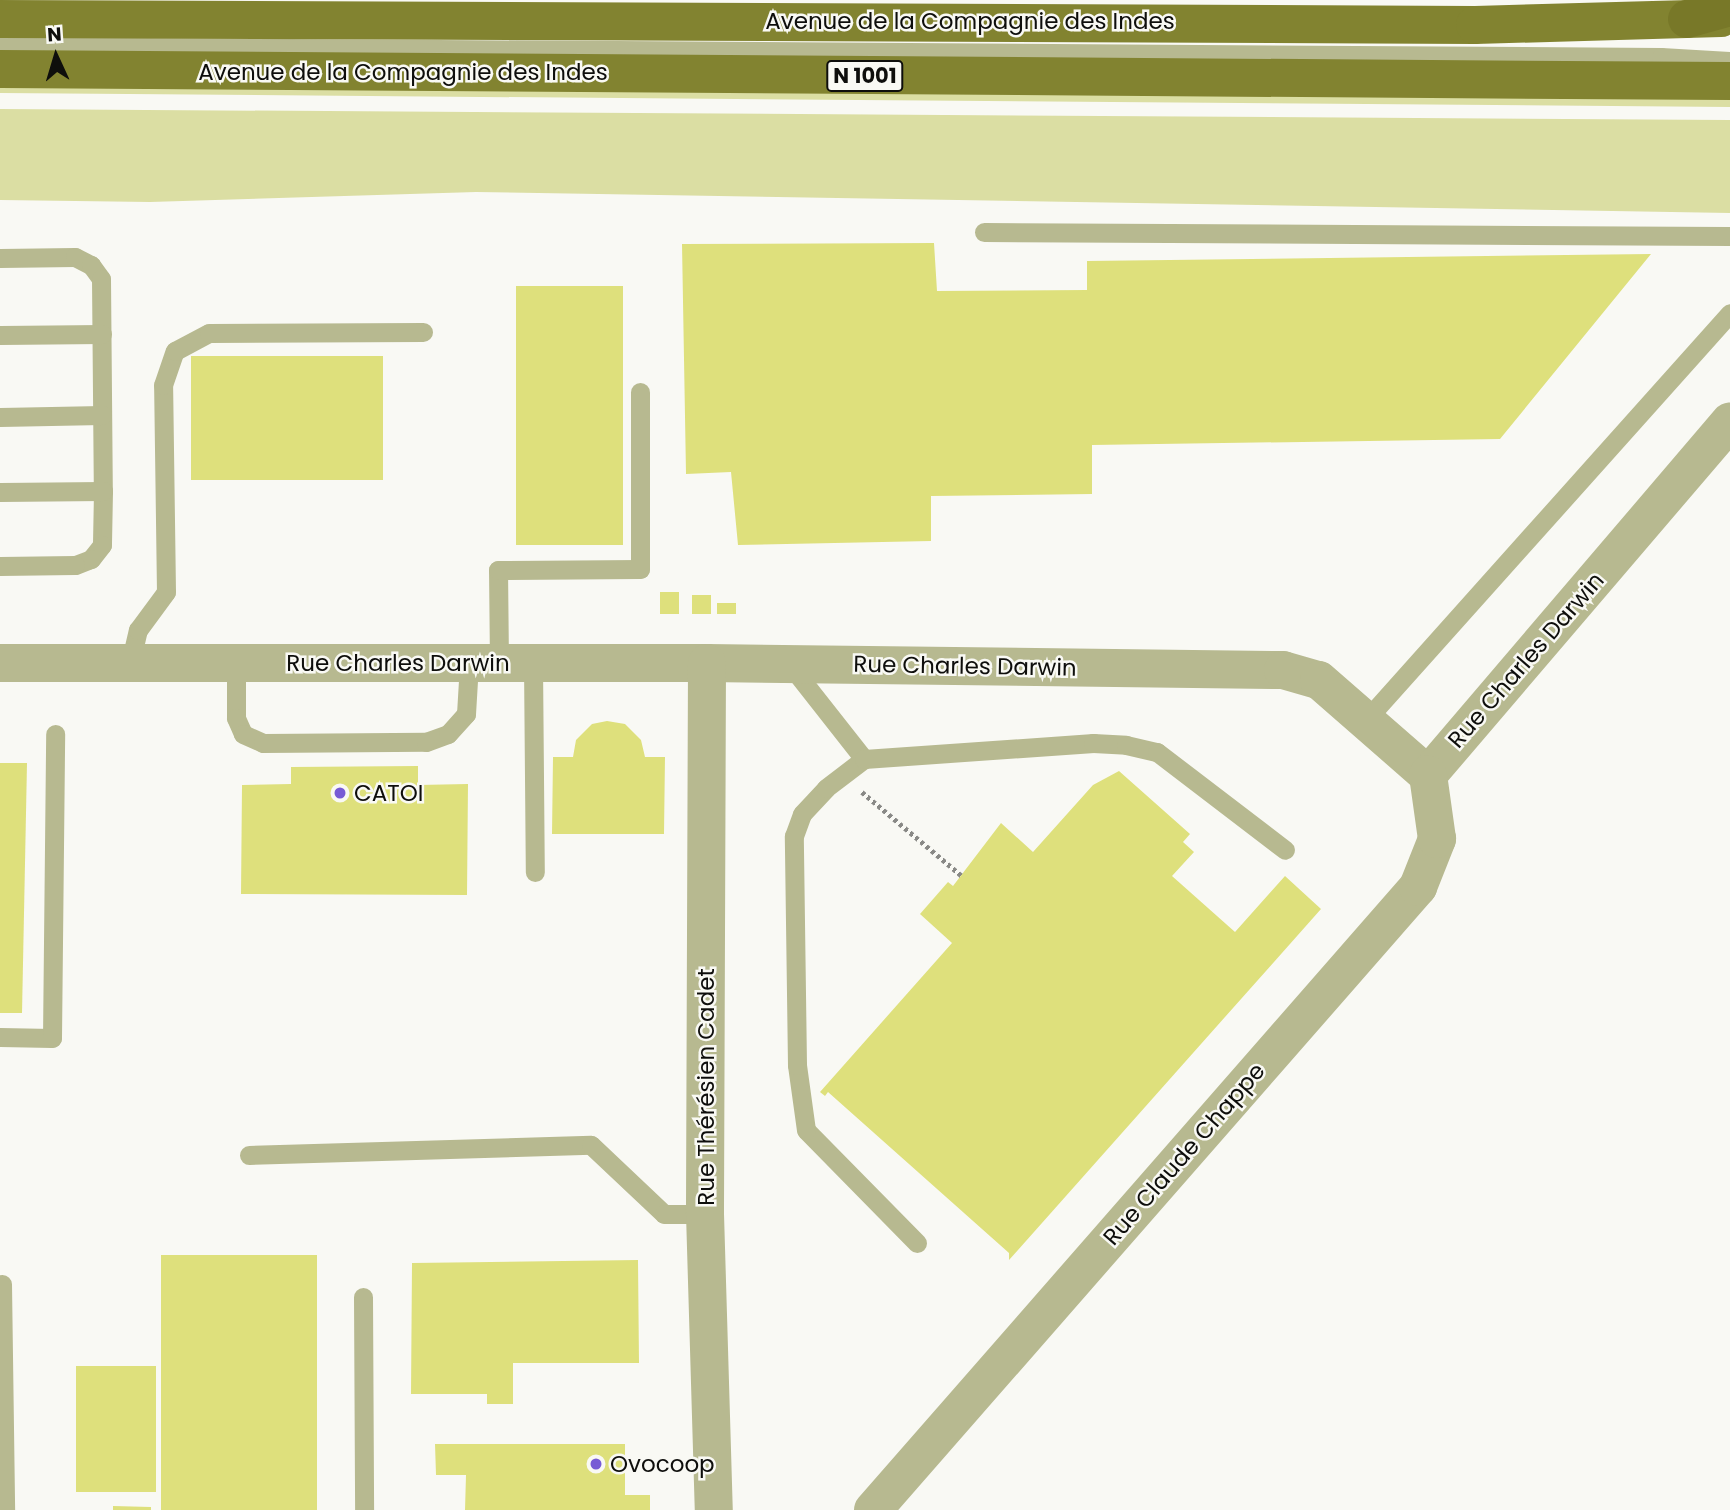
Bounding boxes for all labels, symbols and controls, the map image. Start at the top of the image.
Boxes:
street label: Avenue de la Compagnie des Indes [765,7,1175,35]
north arrow [21,21,91,91]
text: N [46,21,63,49]
street label: Avenue de la Compagnie des Indes [198,58,608,86]
road number: N 1001 [825,58,905,94]
street label: Rue Charles Darwin [1442,567,1610,753]
street label: Rue Charles Darwin [286,649,510,677]
street label: Rue Charles Darwin [853,650,1077,682]
place label: CATOI [354,779,423,807]
marker: CATOI [332,785,348,801]
street label: Rue Thérésien Cadet [692,968,720,1206]
street label: Rue Claude Chappe [1097,1057,1271,1251]
place label: Ovocoop [610,1450,715,1478]
marker: Ovocoop [588,1456,604,1472]

